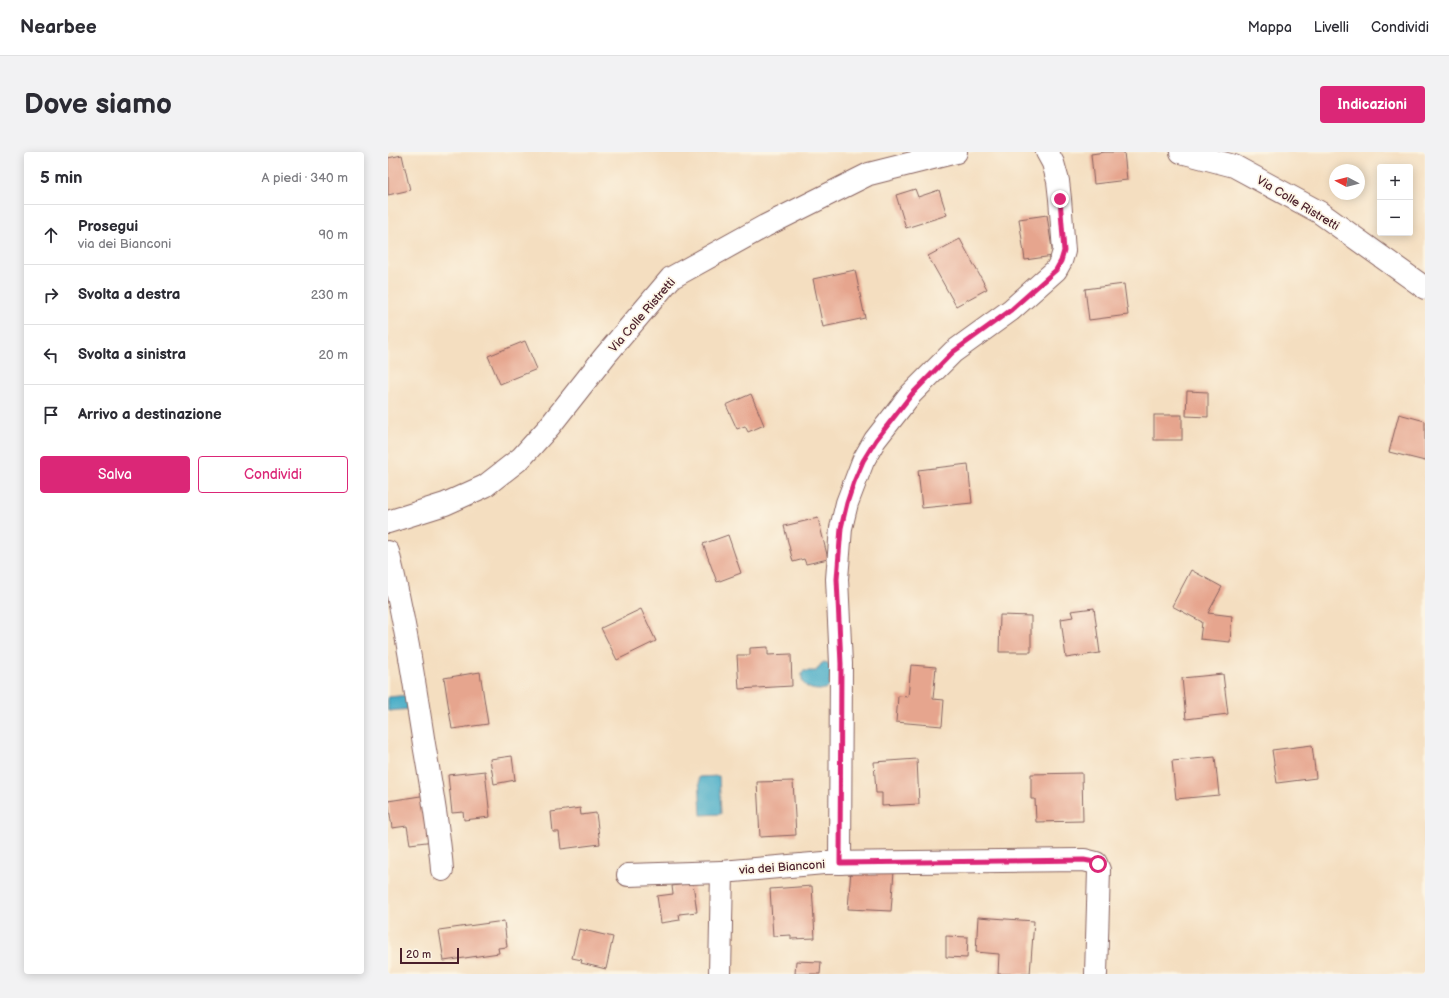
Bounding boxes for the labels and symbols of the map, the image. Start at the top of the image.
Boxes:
north arrow [1329,164,1365,200]
street label: Via Colle Ristretti [1254,173,1342,234]
route end [1051,190,1069,208]
street label: Via Colle Ristretti [606,275,679,356]
route start [1089,855,1107,873]
street label: via dei Bianconi [738,857,826,878]
scale bar [400,946,459,965]

